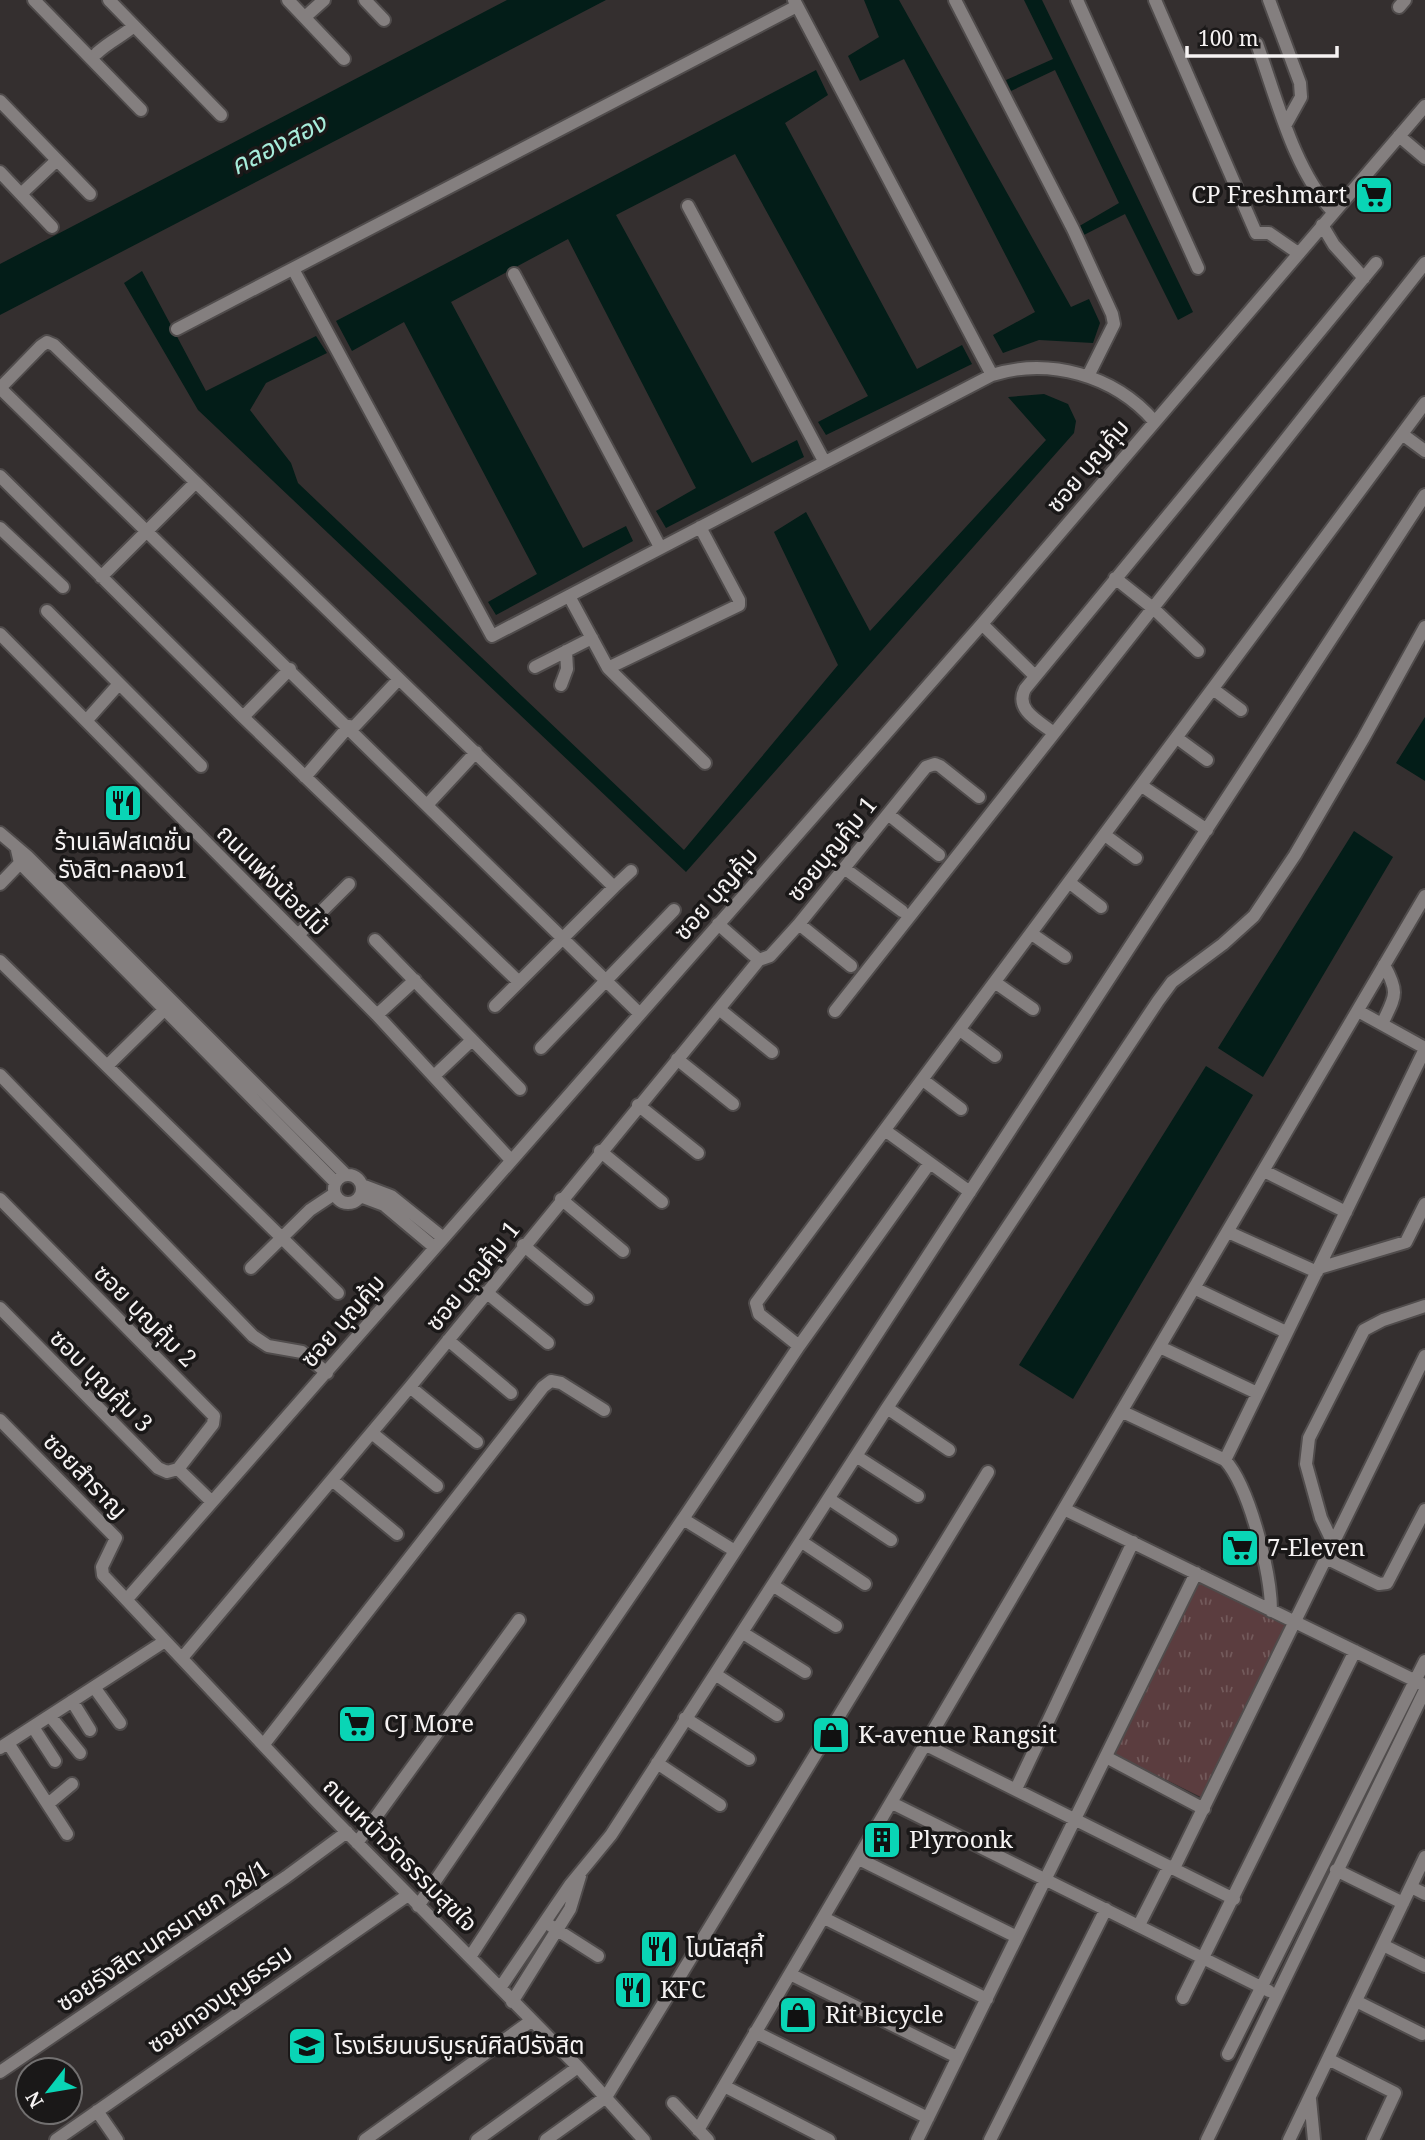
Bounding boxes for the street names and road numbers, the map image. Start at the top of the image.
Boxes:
street label: ซอย บุญคุ้ม [1038,411,1136,519]
street label: ซอยบุญคุ้ม 1 [778,788,884,908]
street label: ถนนเพ่งน้อยไม้ [210,816,336,942]
street label: ซอย บุญคุ้ม [665,839,765,947]
street label: ซอย บุญคุ้ม 1 [417,1213,527,1337]
street label: ซอย บุญคุ้ม 2 [87,1256,205,1374]
street label: ซอย บุญคุ้ม [292,1266,392,1374]
street label: ซอบ บุญคุ้ม 3 [43,1321,161,1439]
street label: ซอยสำราญ [37,1425,136,1525]
street label: ถนนหน้าวัดธรรมสุขใจ [317,1769,486,1938]
street label: ซอยรังสิต-นครนายก 28/1 [49,1851,275,2018]
street label: ซอยทองบุญธรรม [140,1935,298,2060]

